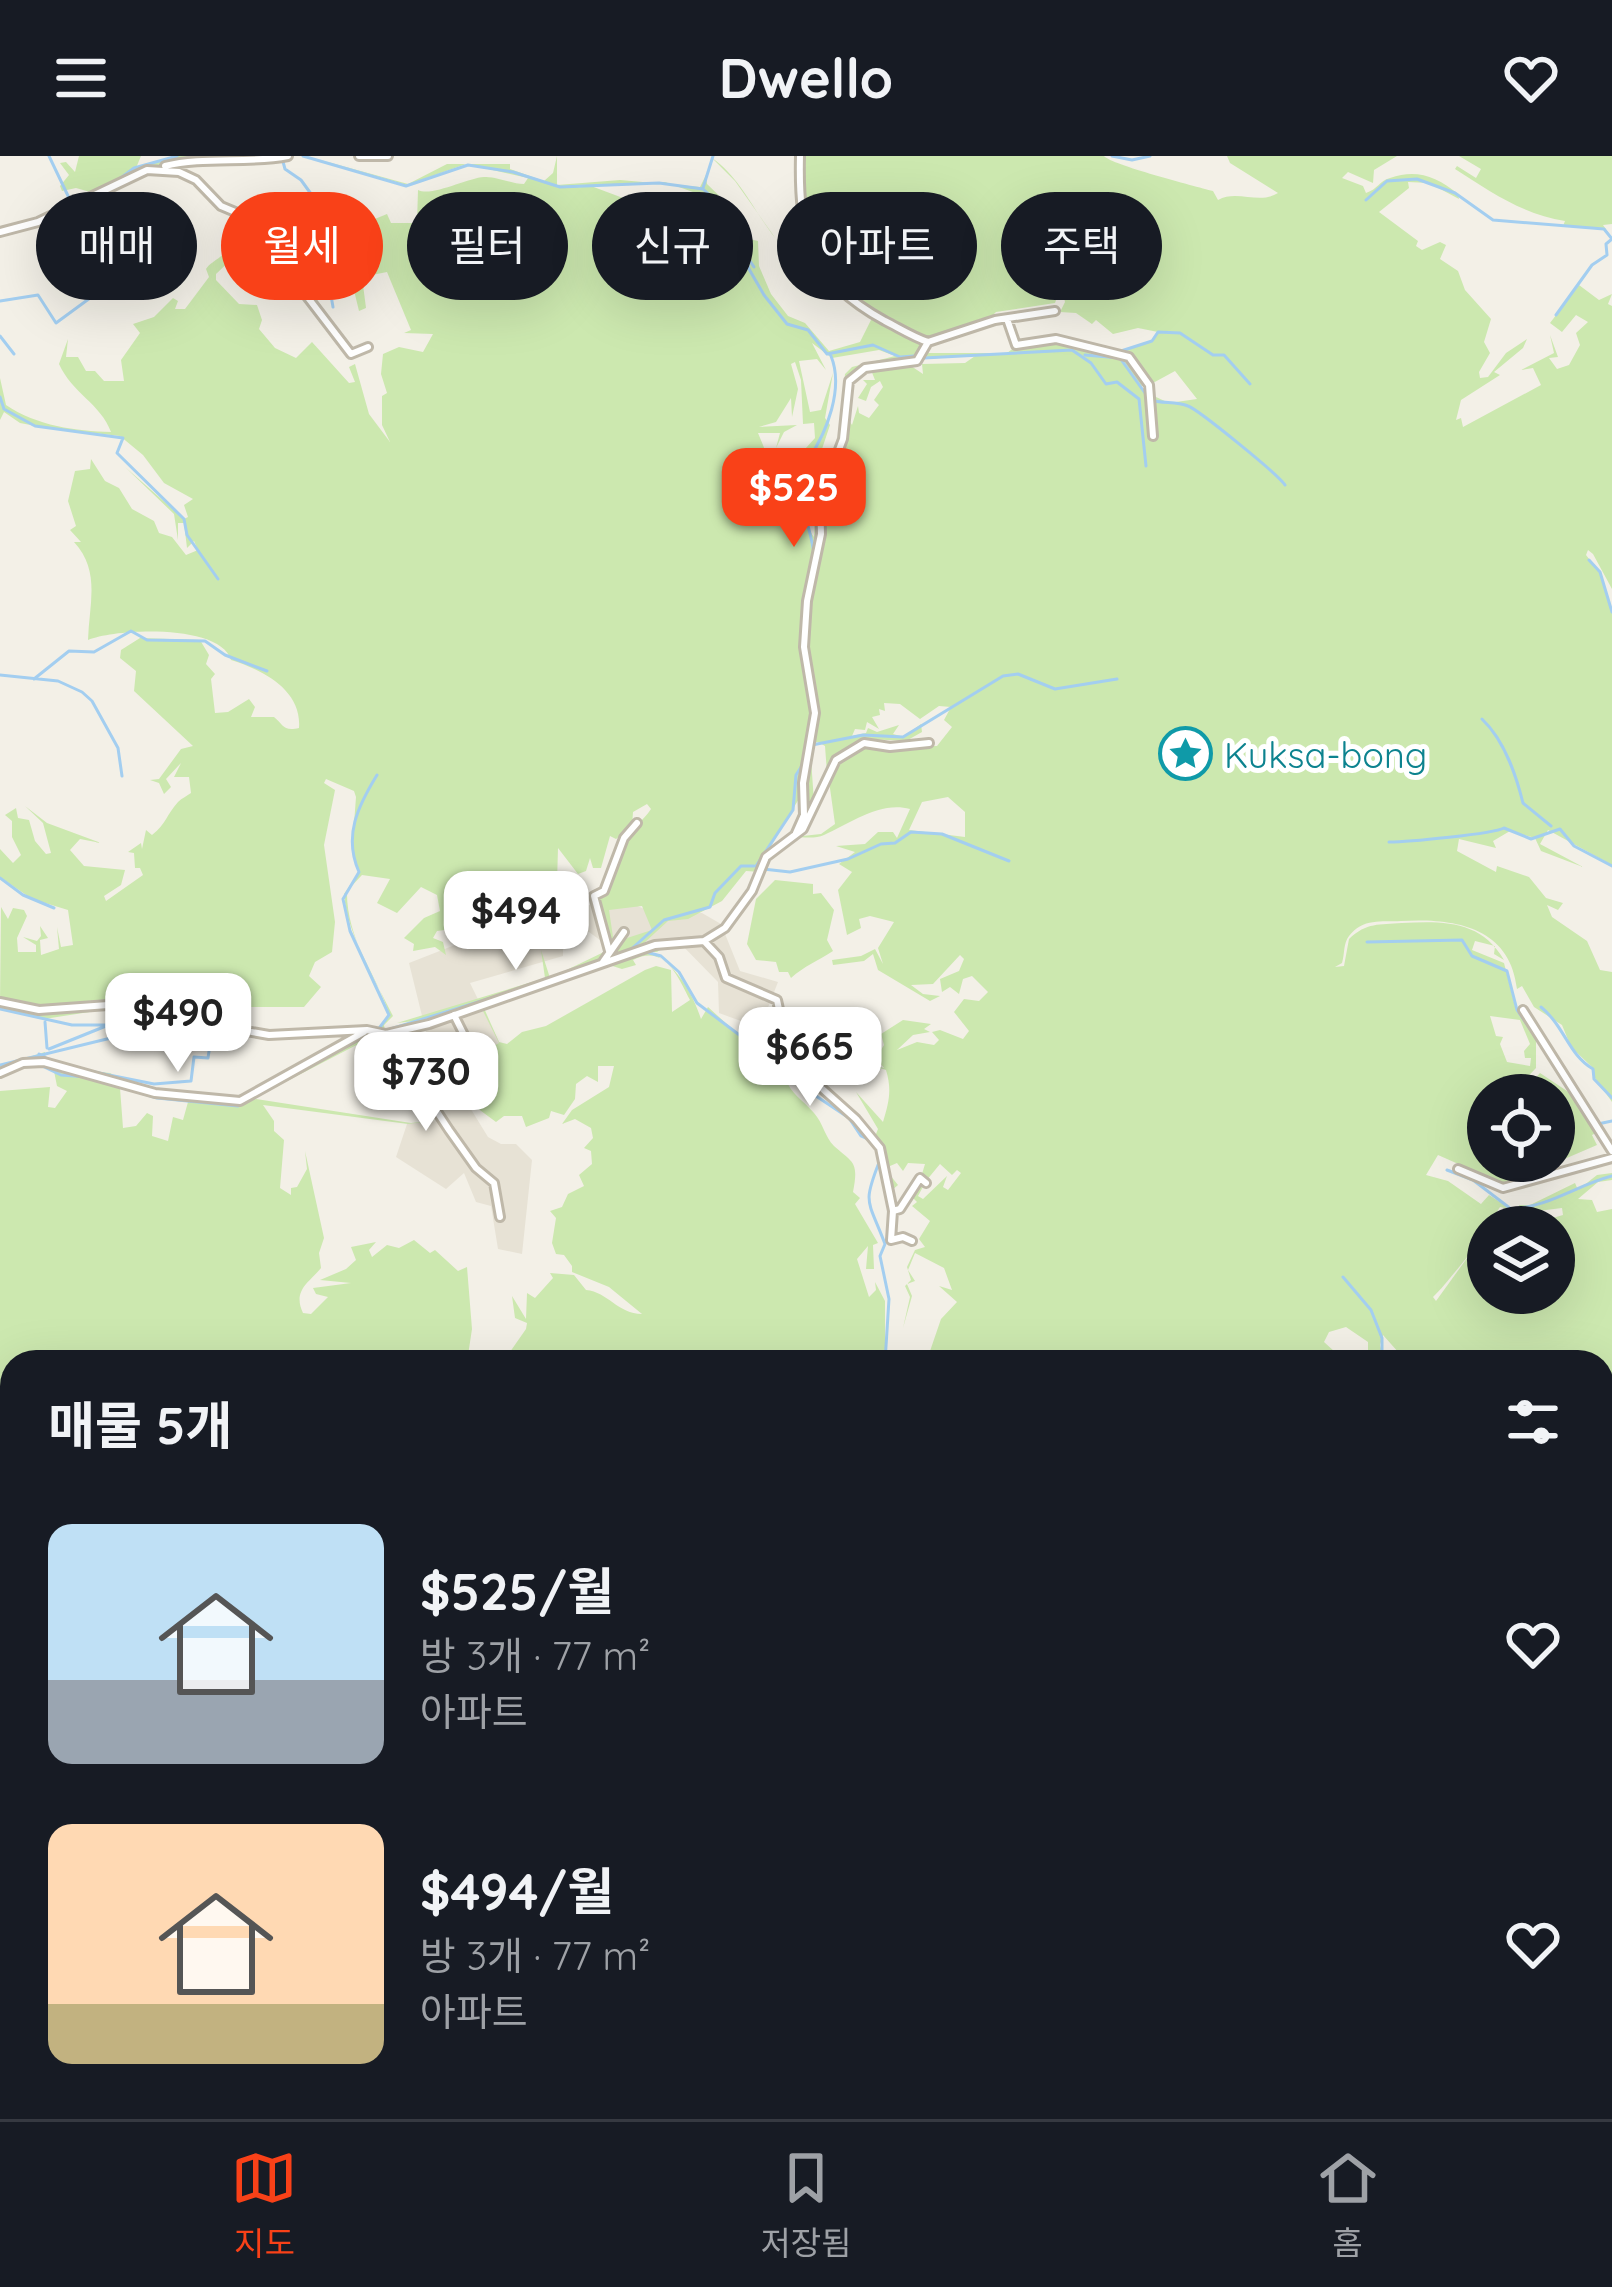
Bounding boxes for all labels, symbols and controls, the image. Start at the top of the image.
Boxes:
text: Dwello [719,44,893,112]
icon: menu [48,45,114,111]
icon: heart [1498,45,1564,111]
chip: 매매 [36,192,197,300]
chip: 월세 [221,192,383,300]
chip: 필터 [407,192,568,300]
chip: 신규 [592,192,753,300]
chip: 아파트 [777,192,977,300]
chip: 주택 [1001,192,1162,300]
pin: $525 [723,448,865,550]
text: $525 [749,462,839,511]
place icon: Kuksa-bong [1157,726,1213,782]
place label: Kuksa-bong [1224,732,1427,777]
pin: $494 [445,871,587,973]
text: $494 [471,885,561,934]
pin: $490 [107,973,249,1075]
text: $490 [132,987,224,1036]
pin: $665 [739,1007,881,1109]
text: $665 [766,1021,854,1070]
pin: $730 [355,1032,497,1134]
text: $730 [381,1046,471,1095]
map controls [1467,1074,1575,1314]
button: locate [1467,1074,1575,1182]
button: layers [1467,1206,1575,1314]
icon: filters [1500,1389,1566,1455]
text: 매물 5개 [48,1393,232,1457]
text: $525/월 [420,1559,614,1623]
icon: home [144,1572,288,1716]
icon: heart [1500,1611,1566,1677]
text: 방 3개 · 77 m² [420,1631,650,1680]
text: 아파트 [420,1687,528,1736]
text: $494/월 [420,1859,614,1923]
icon: home [144,1872,288,2016]
icon: heart [1500,1911,1566,1977]
text: 방 3개 · 77 m² [420,1931,650,1980]
text: 아파트 [420,1987,528,2036]
tab: 지도 [231,2145,297,2265]
tab: 저장됨 [760,2145,852,2265]
tab: 홈 [1315,2145,1381,2265]

